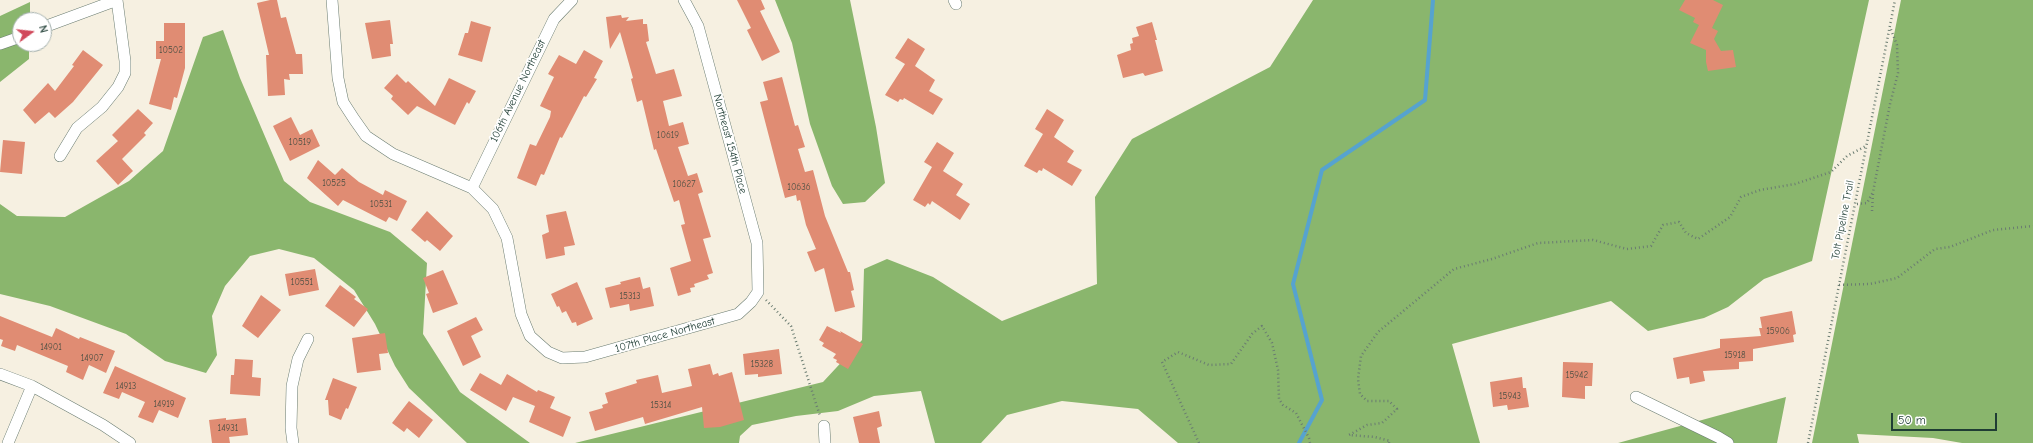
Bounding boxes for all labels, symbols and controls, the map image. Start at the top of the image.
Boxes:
north arrow [12,12,52,52]
text: N [36,24,50,34]
street label: 106th Avenue Northeast [487,38,549,144]
house number: 10502 [159,45,183,55]
street label: Northeast 154th Place [710,93,750,195]
house number: 10619 [657,130,679,140]
house number: 10519 [289,137,311,147]
house number: 10525 [322,178,346,188]
house number: 10627 [673,179,695,189]
street label: Tolt Pipeline Trail [1829,179,1857,261]
house number: 10636 [787,182,811,192]
house number: 10531 [370,199,392,209]
house number: 10551 [291,277,313,287]
house number: 15313 [619,291,641,301]
street label: 107th Place Northeast [614,314,716,356]
house number: 15906 [1766,326,1790,336]
house number: 14901 [40,342,62,352]
house number: 15918 [1724,350,1746,360]
house number: 14907 [81,353,103,363]
house number: 15328 [751,359,773,369]
house number: 15942 [1566,370,1588,380]
house number: 14913 [116,381,136,391]
house number: 15943 [1499,391,1521,401]
house number: 14919 [153,399,175,409]
house number: 15314 [651,400,671,410]
scale bar [1893,405,1999,431]
text: 50 m [1898,413,1926,427]
house number: 14931 [218,423,238,433]

